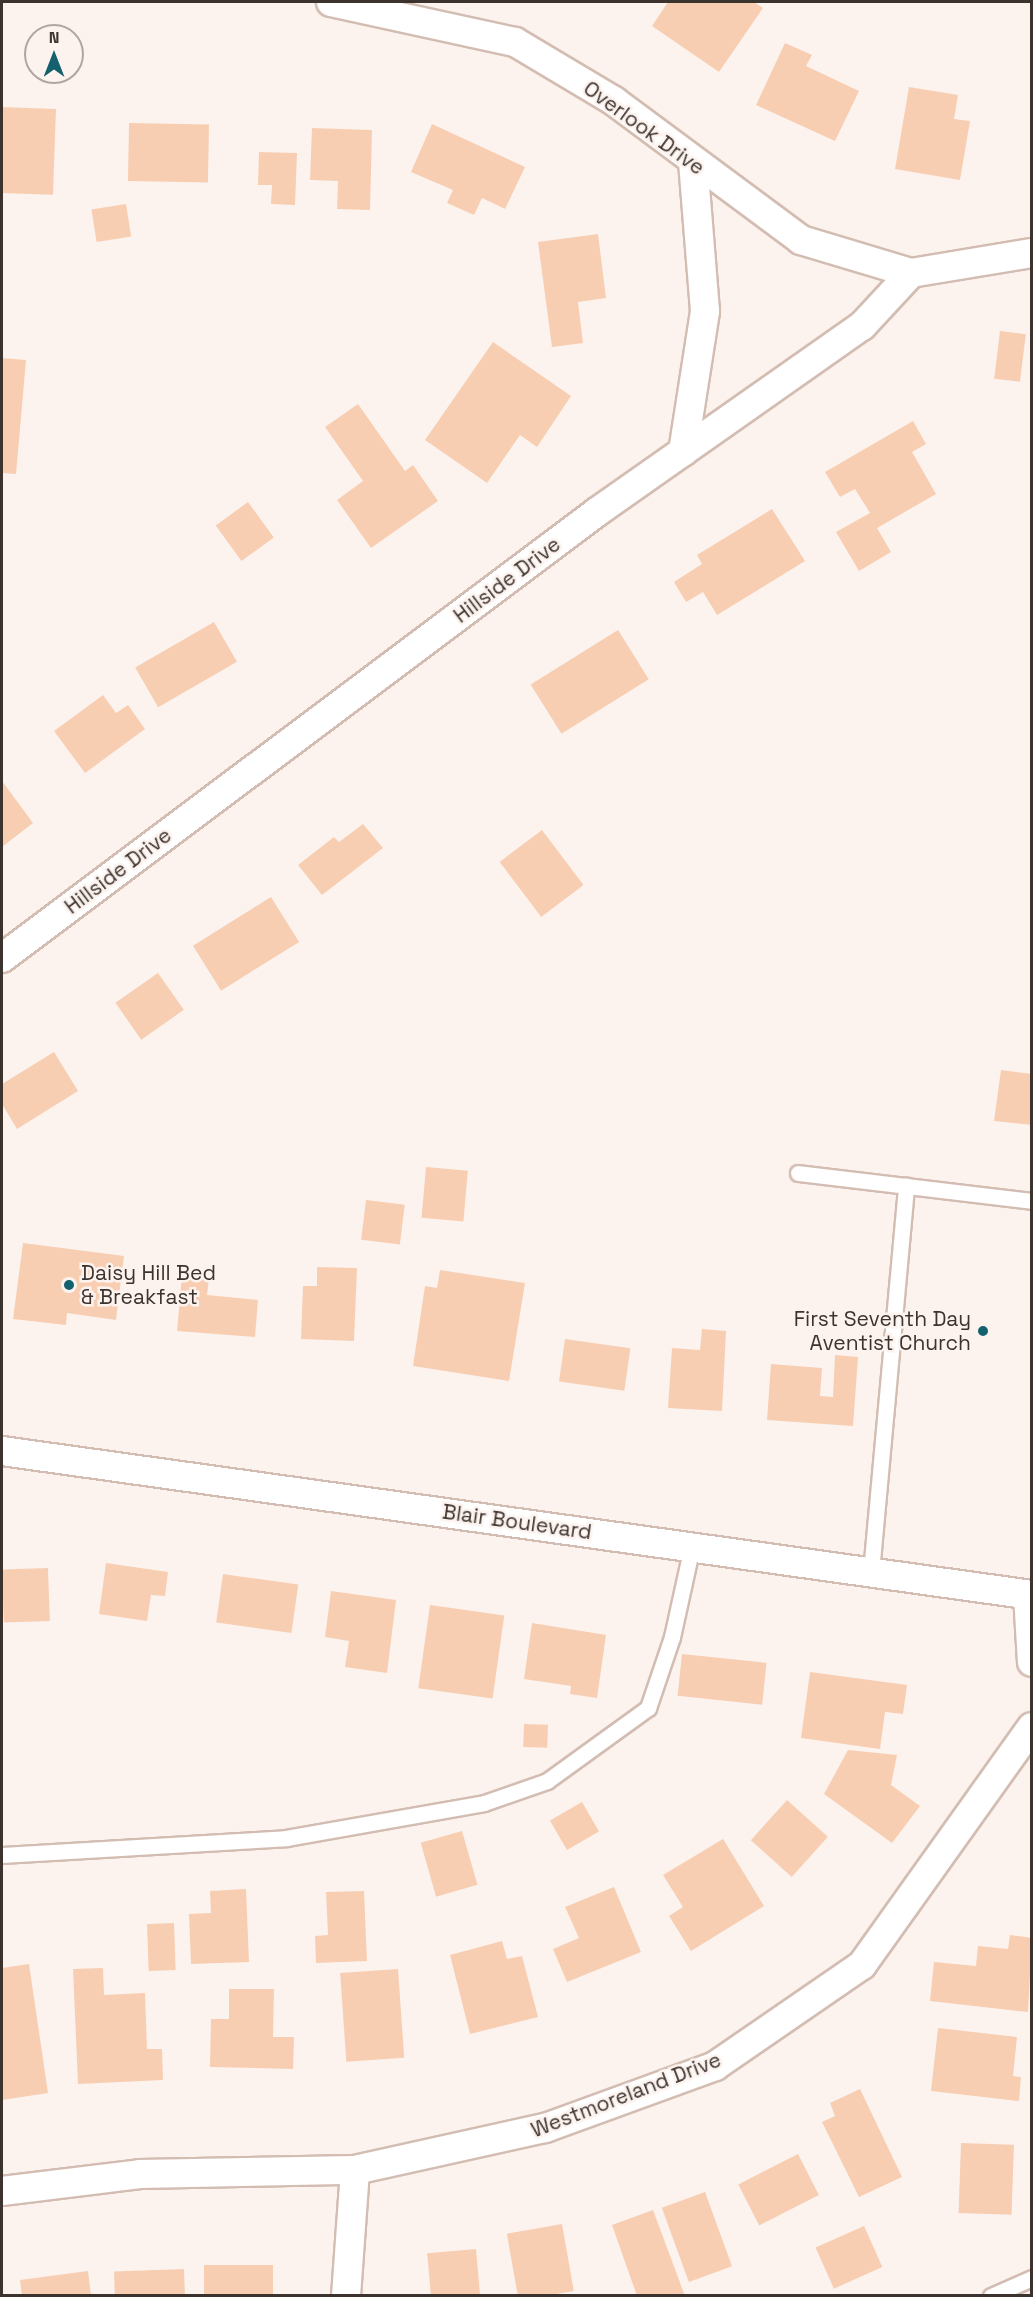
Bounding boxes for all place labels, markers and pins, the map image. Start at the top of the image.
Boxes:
place label: Daisy Hill Bed & Breakfast [81,1260,216,1310]
marker: Daisy Hill Bed & Breakfast [62,1278,76,1292]
place label: First Seventh Day Aventist Church [794,1306,971,1356]
marker: First Seventh Day Aventist Church [976,1324,990,1338]

